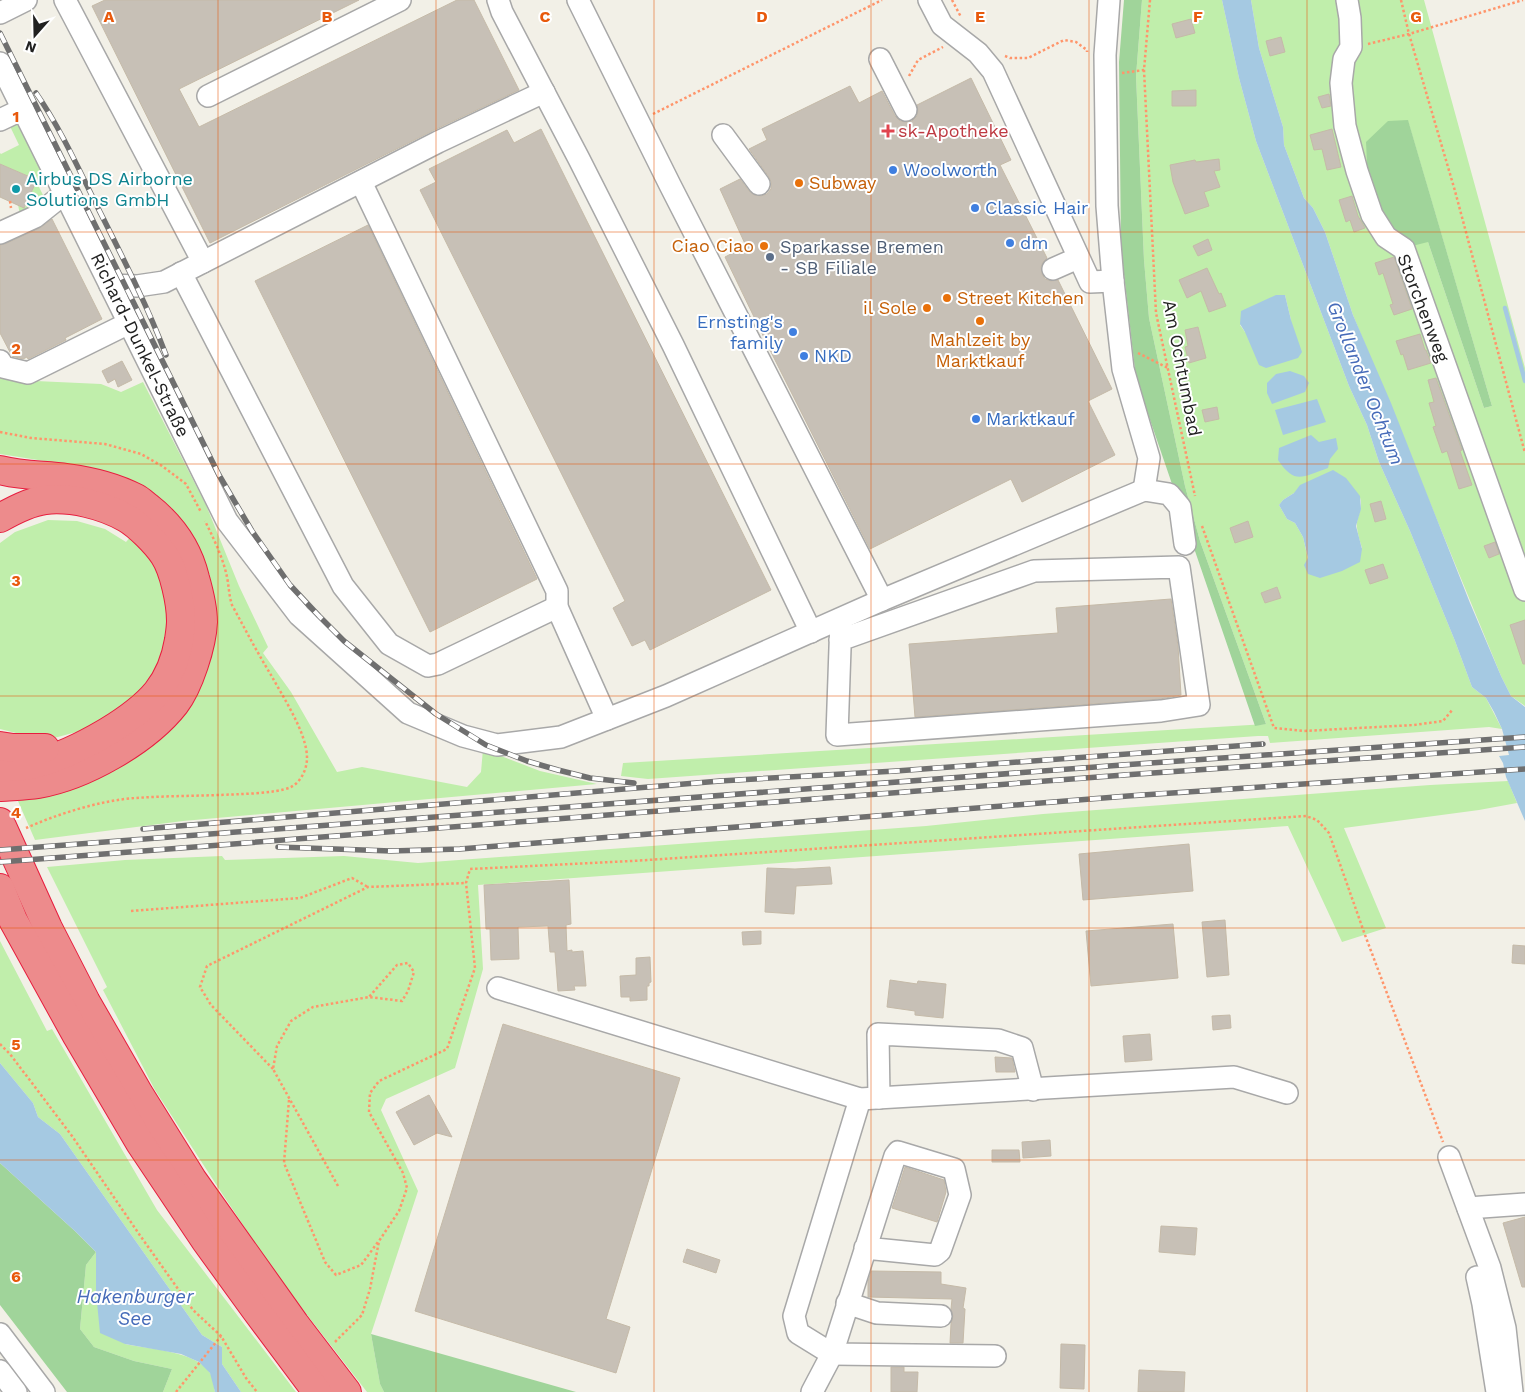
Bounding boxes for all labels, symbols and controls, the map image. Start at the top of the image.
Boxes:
text: A [104,7,115,26]
text: B [322,7,333,26]
text: C [540,7,551,26]
text: D [756,7,768,26]
text: E [975,7,985,26]
text: F [1193,7,1203,26]
text: G [1410,7,1422,26]
north arrow [10,10,60,60]
text: N [23,38,38,57]
text: 1 [13,107,19,126]
place label: sk-Apotheke [898,120,1009,141]
marker: sk-Apotheke [882,125,894,137]
place label: Woolworth [903,159,998,180]
marker: Woolworth [887,164,899,176]
place label: Airbus DS Airborne Solutions GmbH [26,168,193,210]
place label: Subway [809,172,877,193]
marker: Subway [793,177,805,189]
marker: Airbus DS Airborne Solutions GmbH [10,183,22,195]
place label: Classic Hair [985,197,1088,218]
marker: Classic Hair [969,202,981,214]
place label: dm [1020,232,1048,253]
place label: Ciao Ciao [672,235,754,256]
place label: Sparkasse Bremen - SB Filiale [780,236,944,278]
marker: dm [1004,237,1016,249]
marker: Ciao Ciao [758,240,770,252]
street label: Richard-Dunkel-Straße [87,249,194,440]
marker: Sparkasse Bremen - SB Filiale [764,251,776,263]
street label: Storchenweg [1393,251,1454,365]
place label: Street Kitchen [957,287,1084,308]
marker: Street Kitchen [941,292,953,304]
place label: il Sole [863,297,917,318]
street label: Am Ochtumbad [1159,298,1206,438]
water label: Grollander Ochtum [1322,298,1409,468]
marker: il Sole [921,302,933,314]
place label: Ernsting's family [697,311,784,353]
marker: Mahlzeit by Marktkauf [974,315,986,327]
marker: Ernsting's family [787,326,799,338]
place label: Mahlzeit by Marktkauf [930,329,1031,371]
text: 2 [11,339,21,358]
place label: NKD [814,345,852,366]
marker: NKD [798,350,810,362]
place label: Marktkauf [986,408,1075,429]
marker: Marktkauf [970,413,982,425]
text: 3 [11,571,21,590]
text: 4 [11,803,21,822]
text: 5 [11,1035,21,1054]
text: 6 [11,1267,21,1286]
water label: Hakenburger See [76,1285,194,1330]

